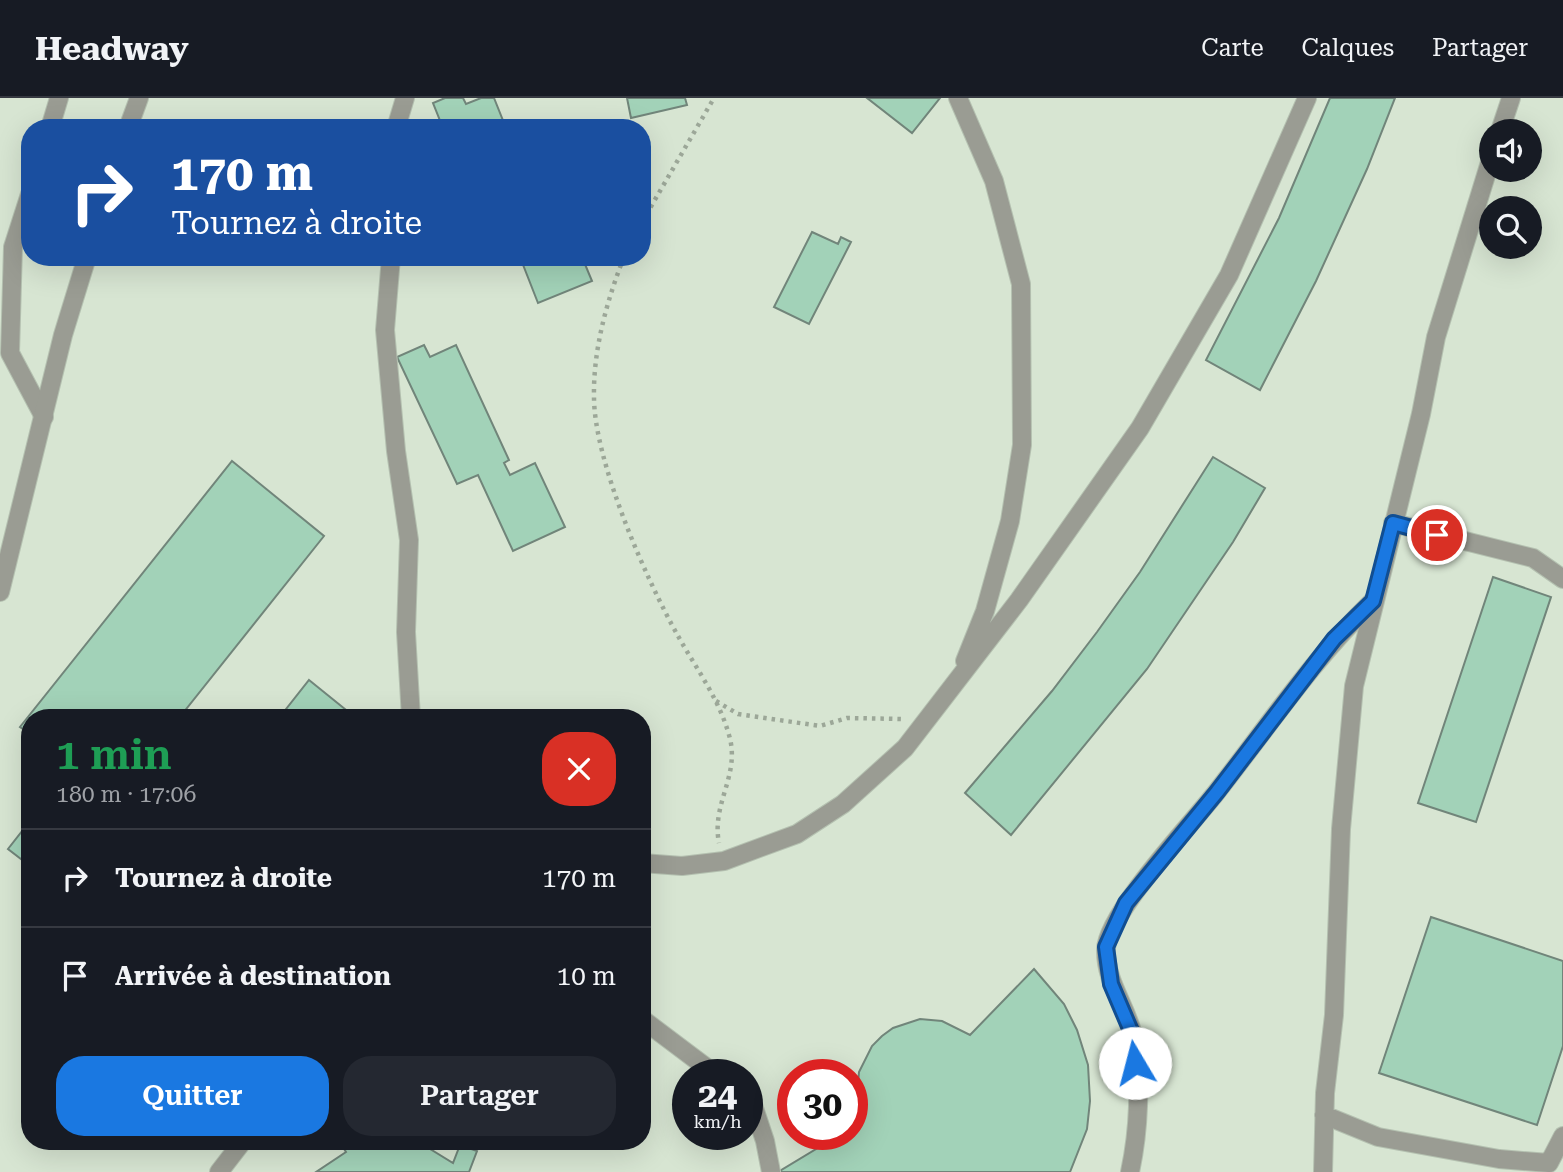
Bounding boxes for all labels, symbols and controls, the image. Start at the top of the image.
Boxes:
text: Headway [35,29,189,68]
text: Carte [1201,34,1264,62]
text: Calques [1302,34,1394,62]
text: Partager [1432,34,1528,62]
map controls [1479,119,1542,259]
button: sound [1479,119,1542,182]
text: 170 m [171,145,313,202]
icon: right [56,147,147,238]
button: search [1479,196,1542,259]
text: Tournez à droite [171,204,422,242]
pin [1407,505,1467,565]
icon: arrive [1418,516,1456,554]
text: 1 min [56,730,172,779]
button: close [542,732,616,806]
text: 180 m · 17:06 [56,781,196,808]
icon: right [56,859,94,897]
text: Tournez à droite [115,863,332,893]
text: 170 m [542,863,616,893]
icon: arrive [56,957,94,995]
text: Arrivée à destination [115,961,391,991]
text: 10 m [557,961,616,991]
position arrow [1098,1026,1172,1100]
button: Quitter [56,1056,329,1136]
button: Partager [343,1056,616,1136]
speed limit sign: 30 [777,1059,868,1150]
text: 24 [698,1075,737,1116]
text: km/h [693,1111,742,1132]

